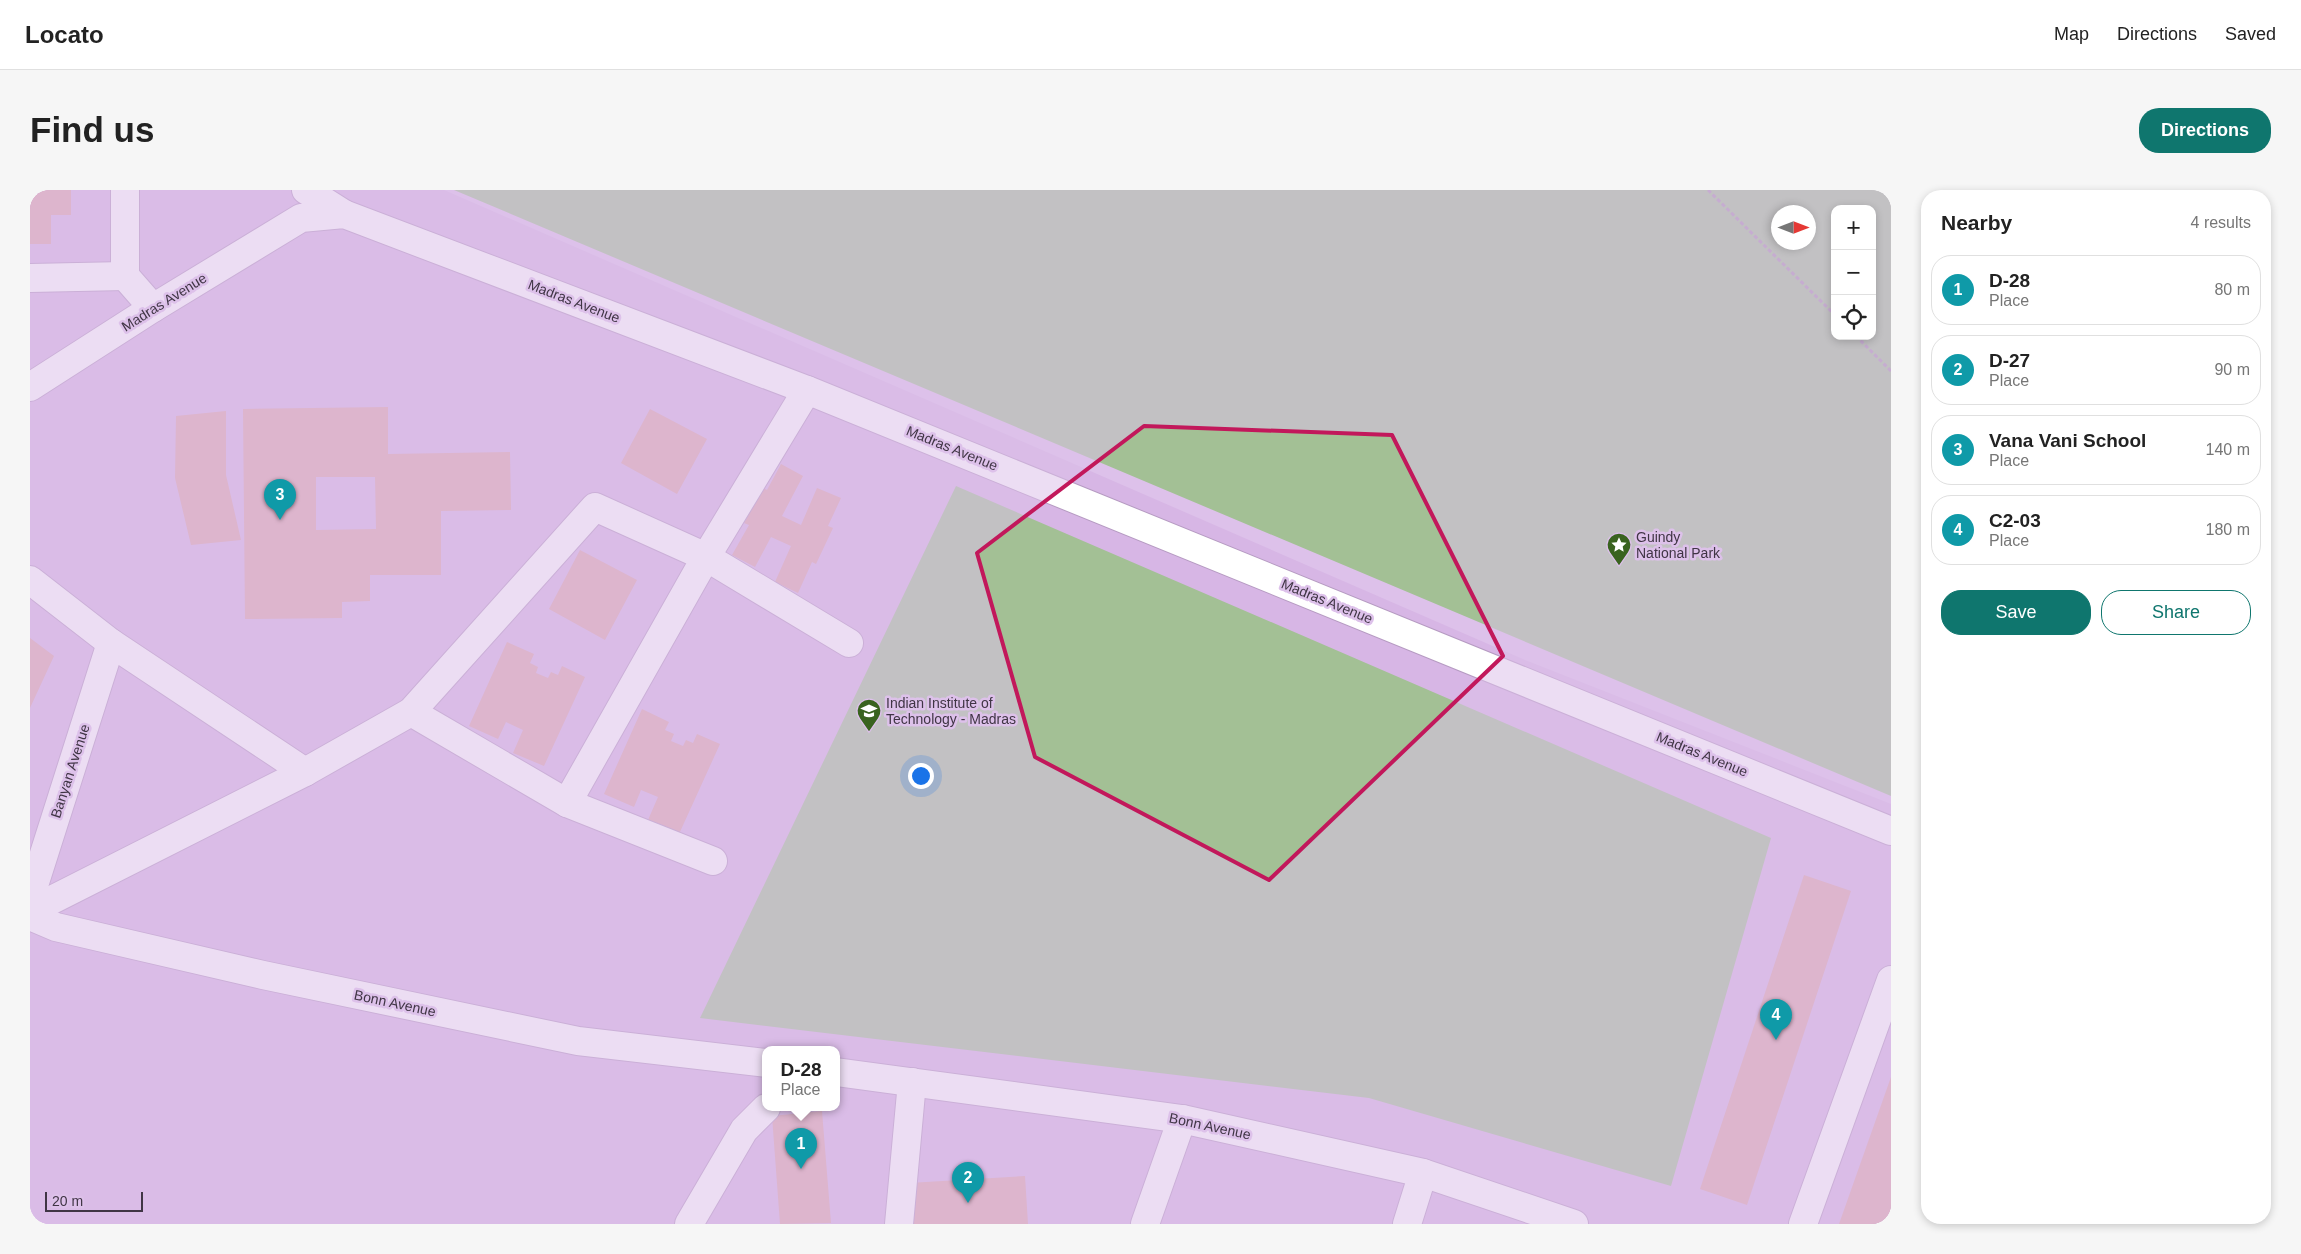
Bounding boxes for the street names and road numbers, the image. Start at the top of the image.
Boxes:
street label: Madras Avenue [119,269,210,334]
street label: Madras Avenue [526,276,622,326]
street label: Madras Avenue [904,422,1000,474]
street label: Madras Avenue [1279,575,1375,627]
street label: Banyan Avenue [47,722,93,820]
street label: Madras Avenue [1654,728,1750,780]
street label: Bonn Avenue [353,987,437,1020]
street label: Bonn Avenue [1168,1110,1252,1143]

